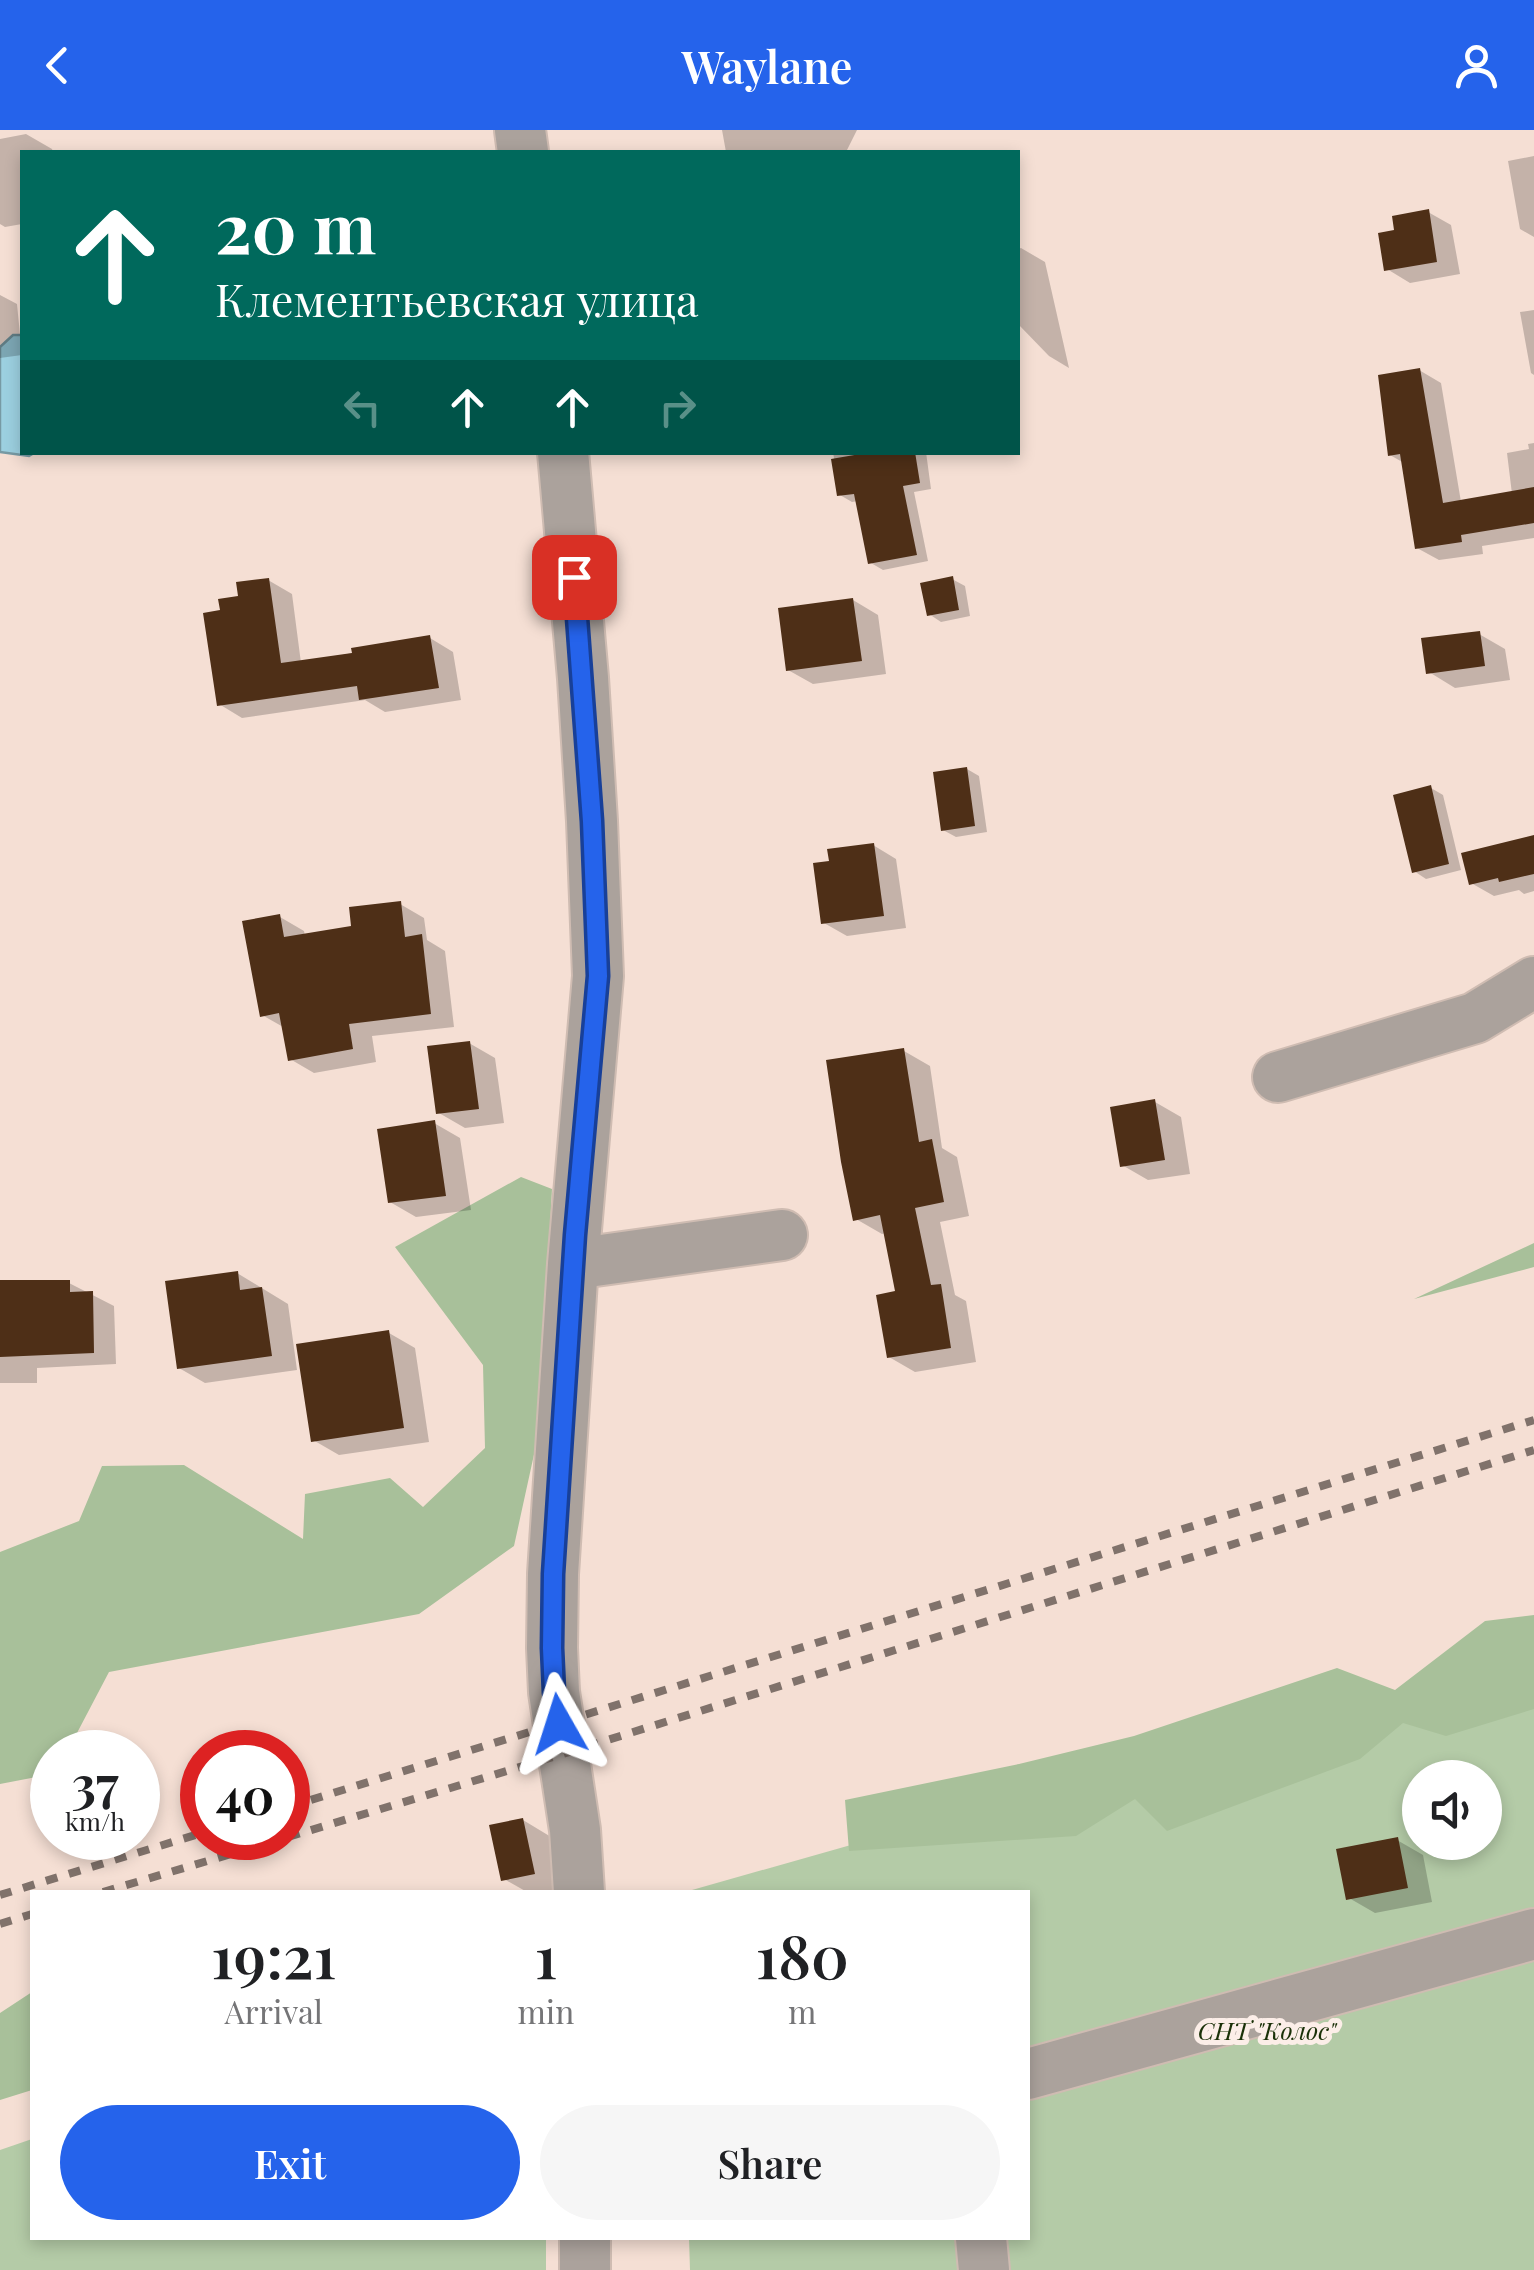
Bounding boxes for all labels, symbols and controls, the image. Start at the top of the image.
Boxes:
text: Waylane [681,35,853,95]
icon: back [30,38,85,93]
icon: person [1449,38,1504,93]
text: 20 m [215,178,376,272]
icon: ahead [50,190,180,320]
text: Клементьевская улица [215,268,698,328]
icon: left [335,380,390,435]
icon: ahead [440,380,495,435]
icon: ahead [545,380,600,435]
icon: right [650,380,705,435]
pin [532,535,617,620]
icon: arrive [547,550,602,605]
position arrow [507,1672,611,1776]
speed limit sign: 40 [180,1730,310,1860]
text: 37 [71,1749,119,1816]
map controls [1402,1760,1502,1860]
button: sound [1402,1760,1502,1860]
text: km/h [65,1804,125,1837]
text: 19:21 [211,1914,336,1994]
text: 1 [535,1914,557,1994]
text: 180 [755,1914,849,1994]
text: Arrival [224,1989,323,2032]
text: min [517,1989,574,2032]
text: m [788,1989,816,2032]
park label: СНТ "Колос" [1198,2013,1338,2046]
button: Exit [60,2105,520,2220]
button: Share [540,2105,1000,2220]

